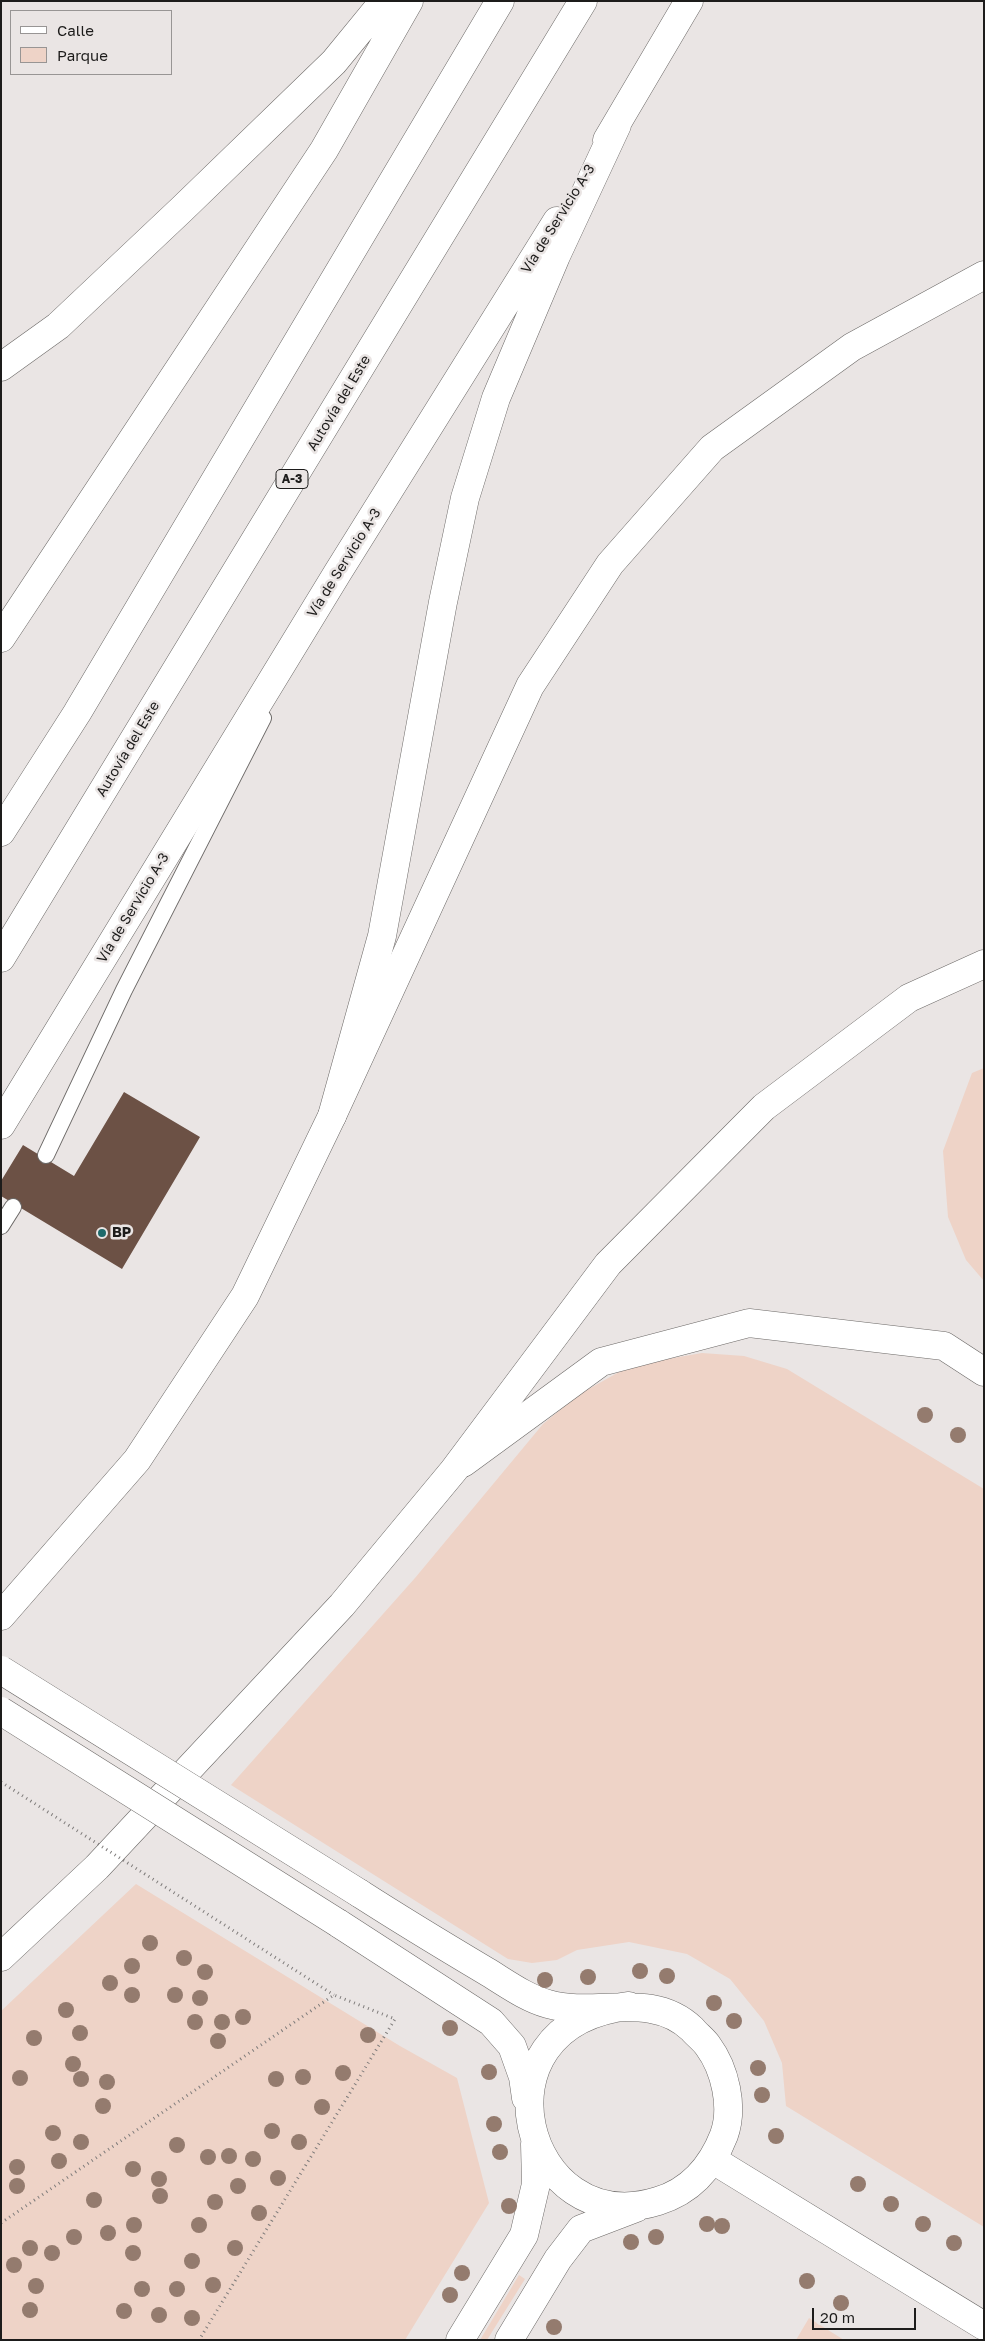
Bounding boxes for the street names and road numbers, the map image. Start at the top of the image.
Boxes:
street label: Vía de Servicio A-3 [518,161,598,277]
street label: Autovía del Este [304,352,374,454]
road number: A-3 [276,469,308,488]
street label: Vía de Servicio A-3 [304,505,384,621]
street label: Autovía del Este [93,698,163,800]
street label: Vía de Servicio A-3 [93,850,173,966]

